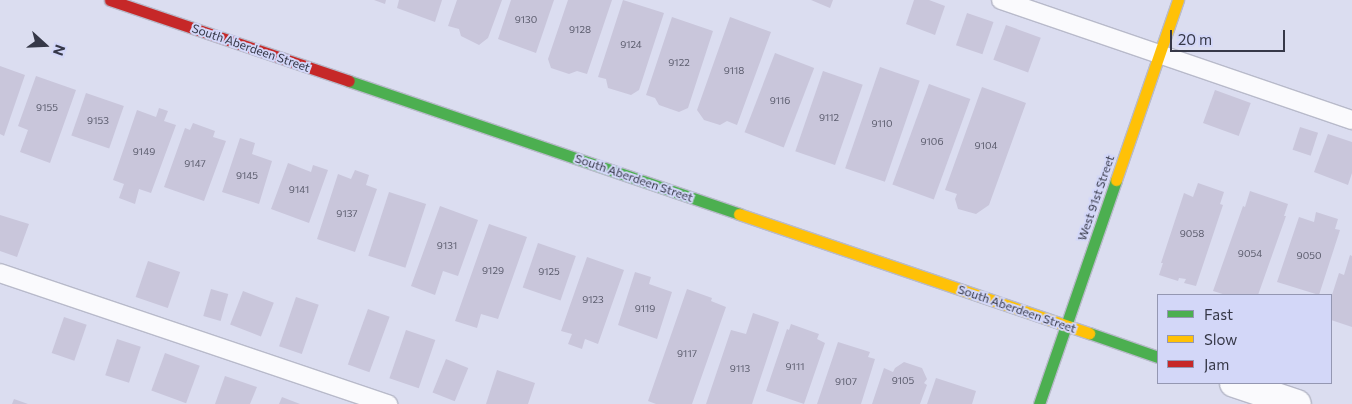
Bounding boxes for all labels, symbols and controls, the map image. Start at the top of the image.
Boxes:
house number: 9130 [515,14,537,26]
north arrow [20,20,70,70]
scale bar [1172,20,1287,52]
street label: South Aberdeen Street [190,21,312,75]
house number: 9128 [569,24,591,36]
text: 20 m [1178,30,1212,48]
house number: 9124 [620,39,642,51]
text: N [50,42,69,58]
house number: 9122 [668,57,690,69]
house number: 9118 [724,65,744,77]
house number: 9116 [770,95,790,107]
house number: 9155 [36,102,58,114]
house number: 9112 [819,112,839,124]
house number: 9153 [87,115,109,127]
house number: 9110 [871,118,893,130]
house number: 9106 [921,136,943,148]
house number: 9104 [975,140,997,152]
house number: 9149 [133,146,155,158]
street label: South Aberdeen Street [573,151,695,205]
street label: West 91st Street [1075,153,1117,243]
house number: 9147 [184,158,206,170]
house number: 9145 [236,170,258,182]
house number: 9141 [289,184,309,196]
house number: 9137 [336,208,358,220]
house number: 9058 [1180,228,1204,240]
house number: 9131 [437,240,457,252]
house number: 9054 [1238,248,1262,260]
house number: 9050 [1297,250,1321,262]
house number: 9129 [482,265,504,277]
house number: 9125 [538,266,560,278]
street label: South Aberdeen Street [956,282,1078,336]
house number: 9123 [582,294,604,306]
legend [1157,294,1332,384]
house number: 9119 [635,303,655,315]
text: Fast [1204,305,1233,323]
text: Slow [1204,330,1237,348]
house number: 9117 [677,348,697,360]
text: Jam [1204,355,1229,373]
house number: 9111 [786,361,804,373]
house number: 9113 [730,363,750,375]
house number: 9105 [892,375,914,387]
house number: 9107 [835,376,857,388]

